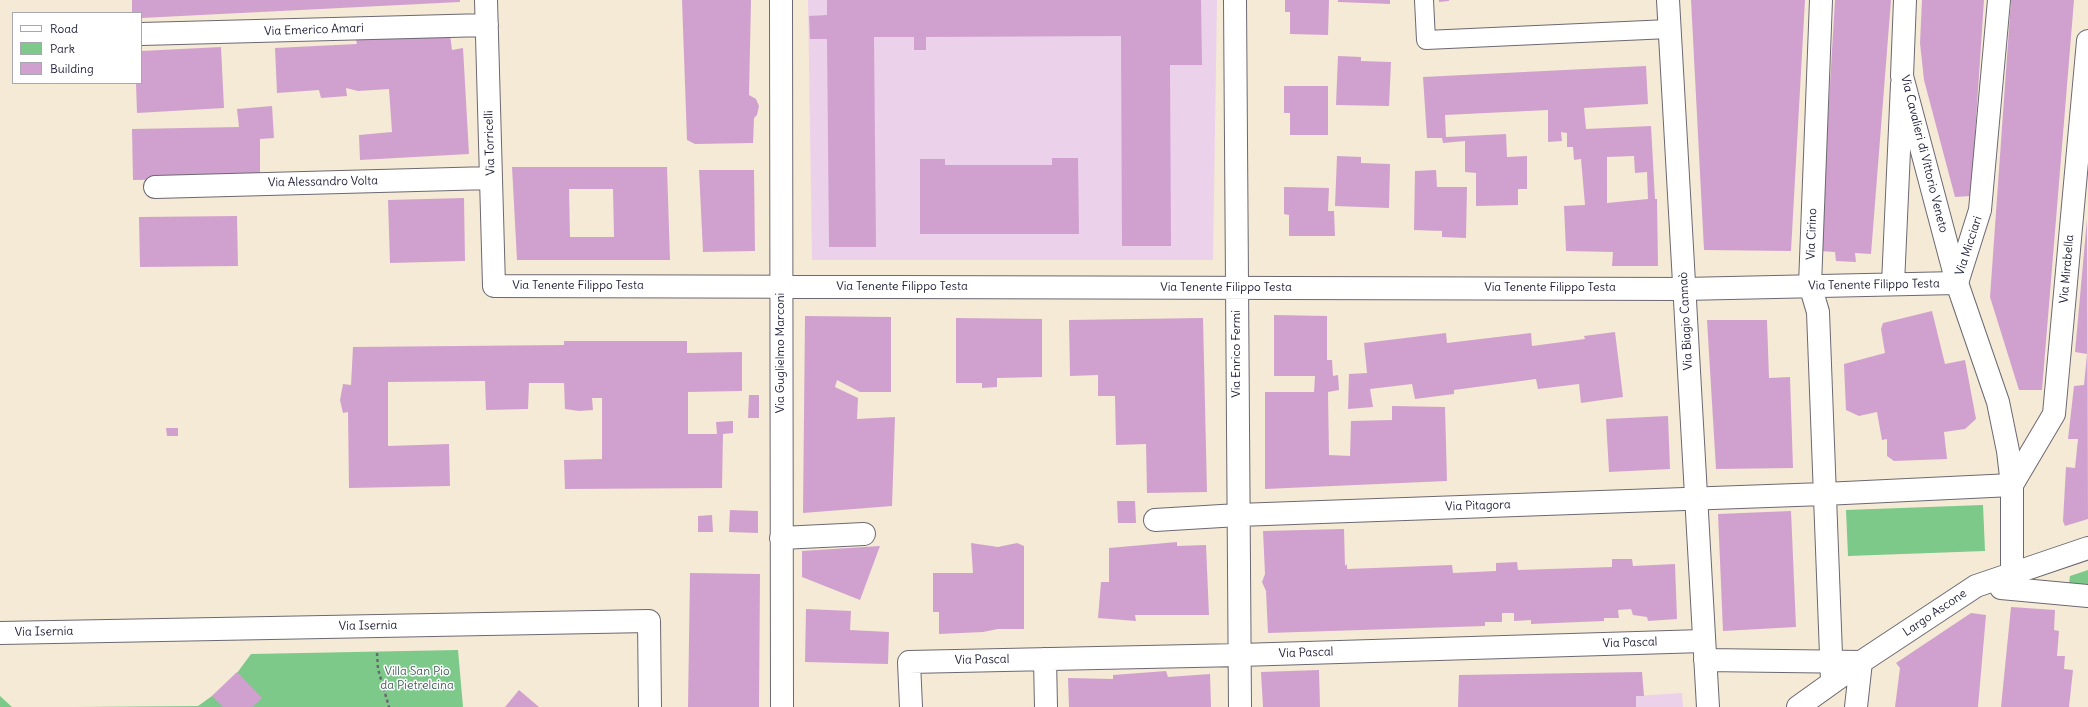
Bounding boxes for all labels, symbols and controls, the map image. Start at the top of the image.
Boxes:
legend [12,12,142,84]
text: Road [50,21,78,36]
street label: Via Emerico Amari [264,21,364,39]
text: Park [50,41,75,56]
text: Building [50,61,94,76]
street label: Via Cavalieri di Vittorio Veneto [1897,74,1951,234]
street label: Via Torricelli [482,110,498,176]
street label: Via Alessandro Volta [268,174,378,190]
street label: Via Cirino [1804,208,1820,260]
street label: Via Micciari [1953,215,1985,277]
street label: Via Mirabella [2057,234,2077,304]
street label: Via Biagio Cannaò [1676,272,1696,370]
street label: Via Tenente Filippo Testa [1808,277,1940,293]
street label: Via Tenente Filippo Testa [512,279,644,293]
street label: Via Tenente Filippo Testa [836,280,968,294]
street label: Via Tenente Filippo Testa [1160,281,1292,295]
street label: Via Tenente Filippo Testa [1484,281,1616,295]
street label: Via Guglielmo Marconi [774,293,788,413]
street label: Via Enrico Fermi [1230,310,1244,398]
street label: Via Pitagora [1445,498,1511,514]
street label: Largo Ascone [1900,586,1970,640]
street label: Via Isernia [339,618,397,634]
street label: Via Isernia [15,624,73,640]
street label: Via Pascal [1602,635,1658,651]
street label: Via Pascal [1278,645,1334,661]
street label: Via Pascal [955,652,1009,668]
park label: Villa San Pio da Pietrelcina [380,665,454,693]

